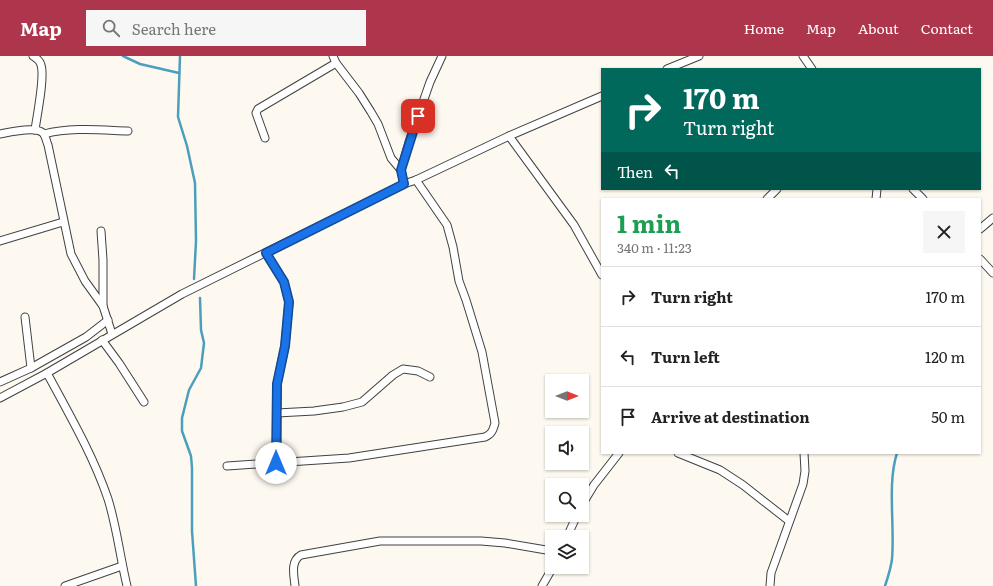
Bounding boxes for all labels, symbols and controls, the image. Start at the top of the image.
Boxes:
search box [86,10,366,46]
text: Map [20,14,62,42]
icon: search [100,17,122,39]
text: Search here [132,17,216,40]
text: Home [744,18,784,38]
text: Map [806,18,836,38]
text: About [858,18,899,38]
text: Contact [921,18,973,38]
text: 170 m [683,76,760,118]
icon: right [617,84,669,136]
pin [401,99,435,133]
icon: arrive [407,105,429,127]
text: Turn right [683,114,774,141]
text: Then [617,160,653,183]
icon: left [661,160,683,182]
text: 1 min [617,205,681,240]
button: close [923,211,965,253]
text: 340 m · 11:23 [617,238,692,257]
text: Turn right [651,285,733,308]
text: 170 m [926,285,965,308]
icon: right [617,286,639,308]
text: Turn left [651,345,720,368]
text: 120 m [925,345,965,368]
icon: left [617,346,639,368]
north arrow [545,374,589,418]
map controls [545,374,589,574]
text: Arrive at destination [651,405,810,428]
text: 50 m [931,405,965,428]
icon: arrive [617,406,639,428]
button: sound [545,426,589,470]
position arrow [255,442,297,484]
button: search [545,478,589,522]
button: layers [545,530,589,574]

